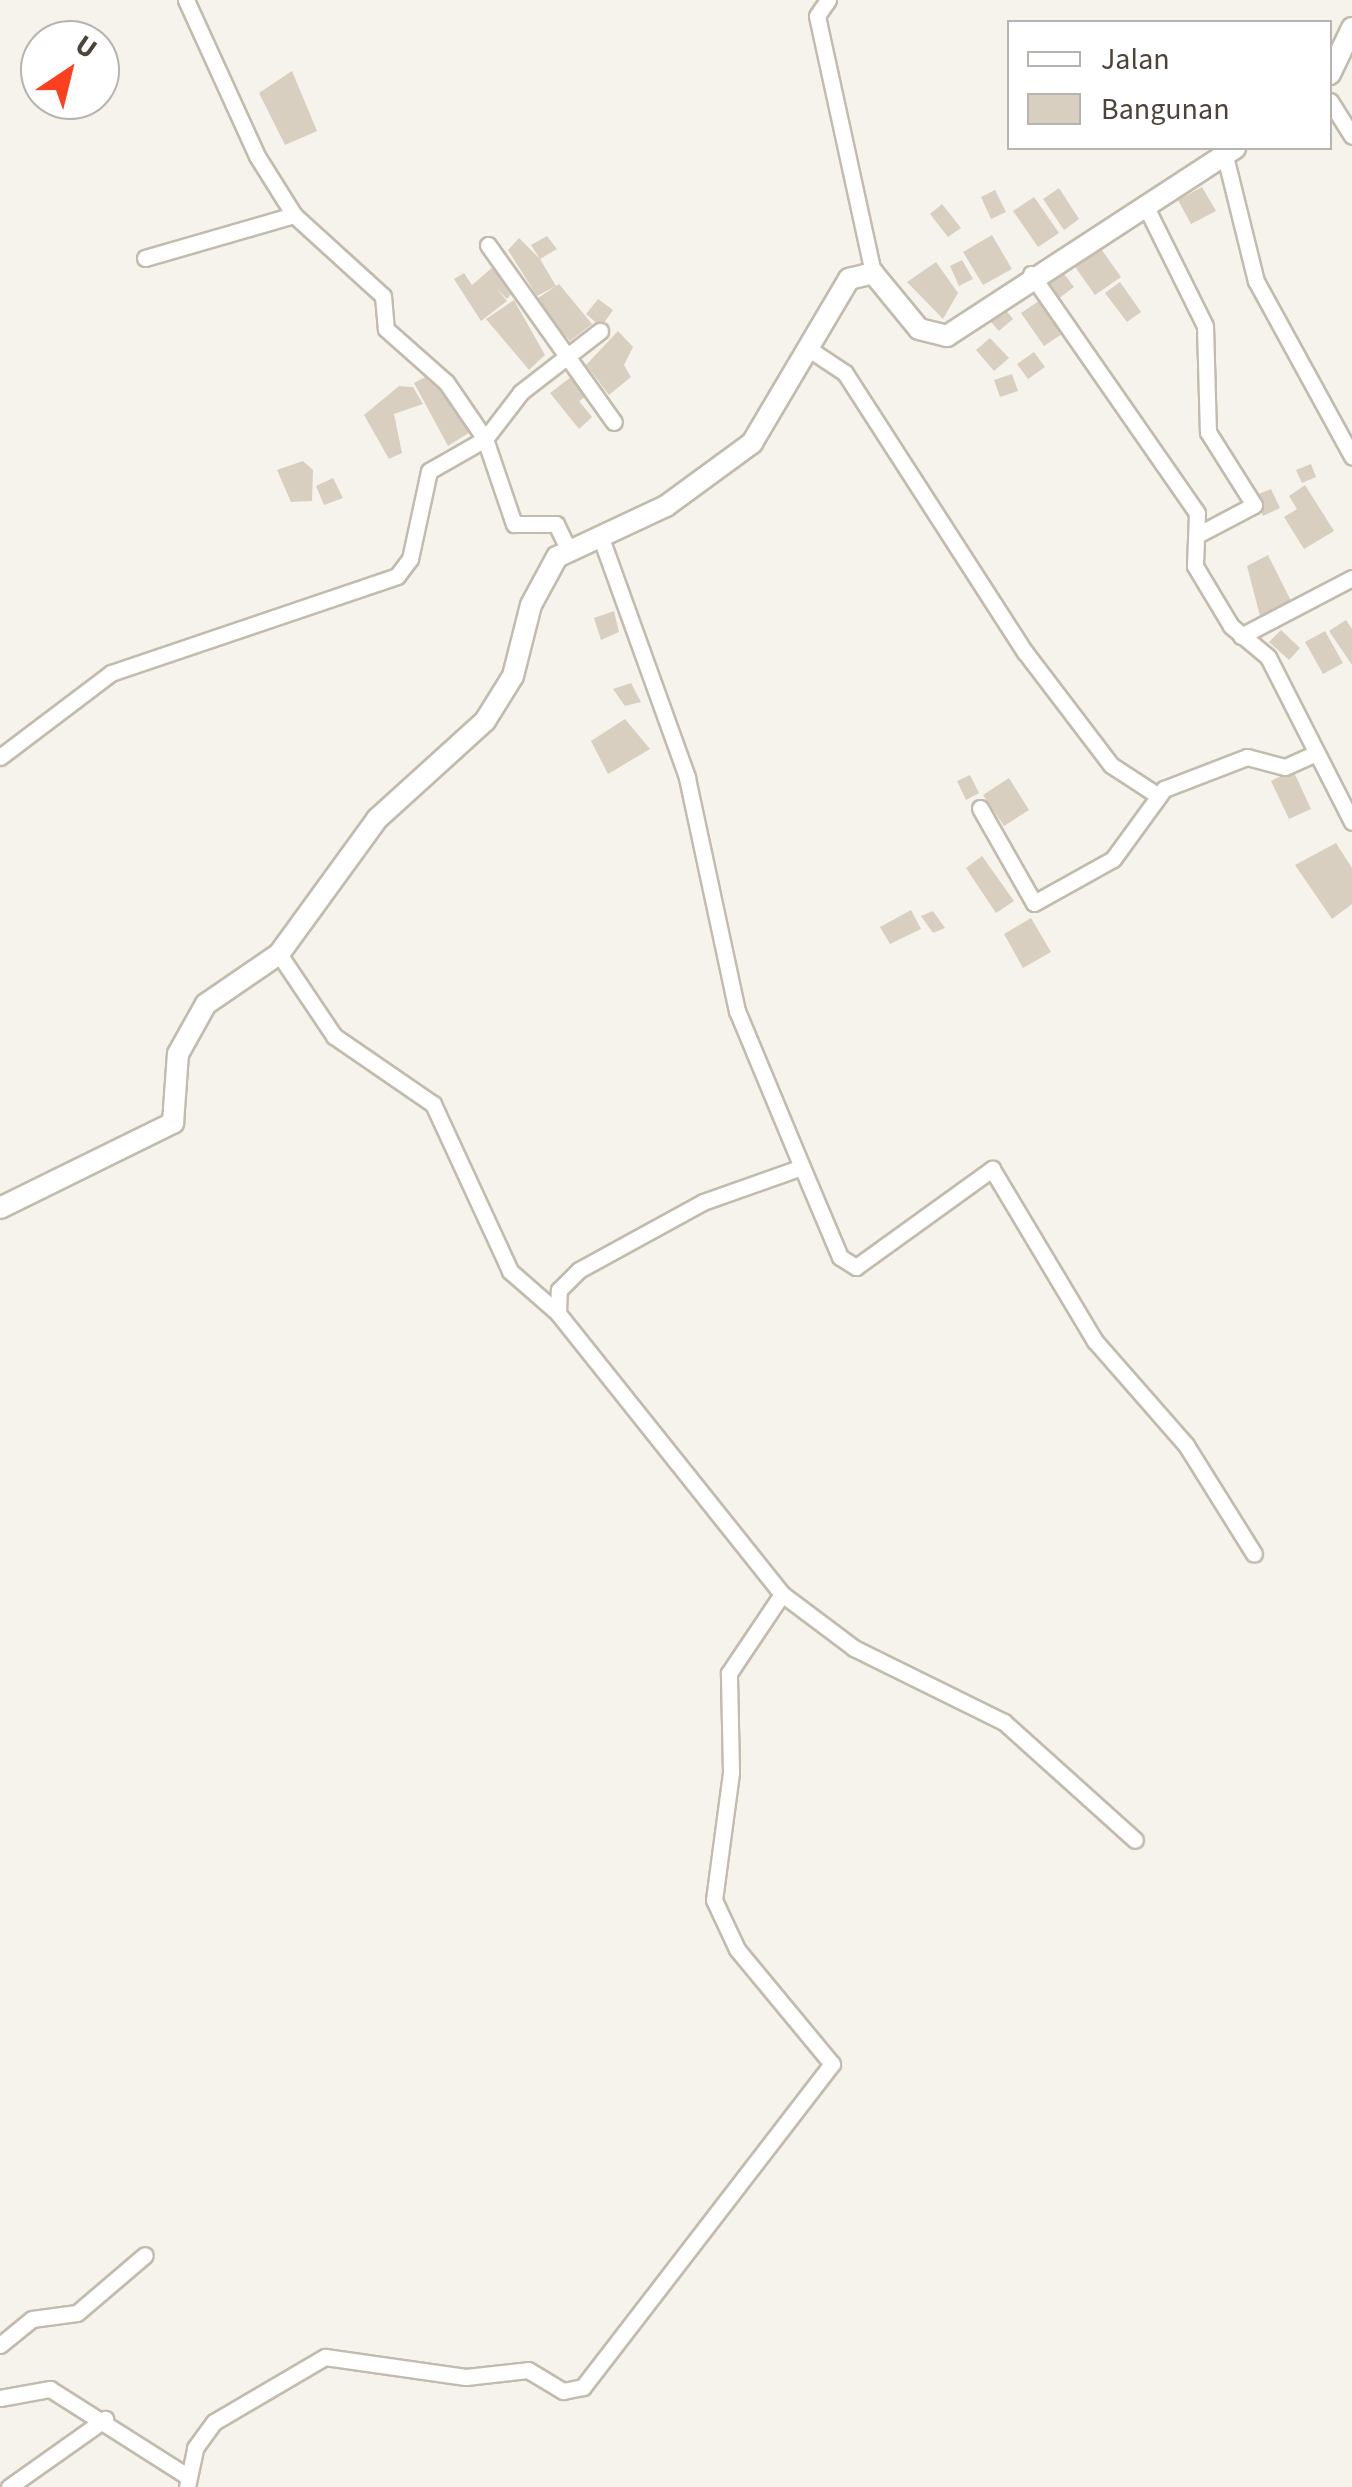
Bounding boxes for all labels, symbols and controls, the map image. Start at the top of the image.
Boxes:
north arrow [20,20,120,120]
legend [1007,20,1332,150]
text: U [67,25,105,69]
text: Jalan [1101,38,1170,81]
text: Bangunan [1101,88,1230,131]

